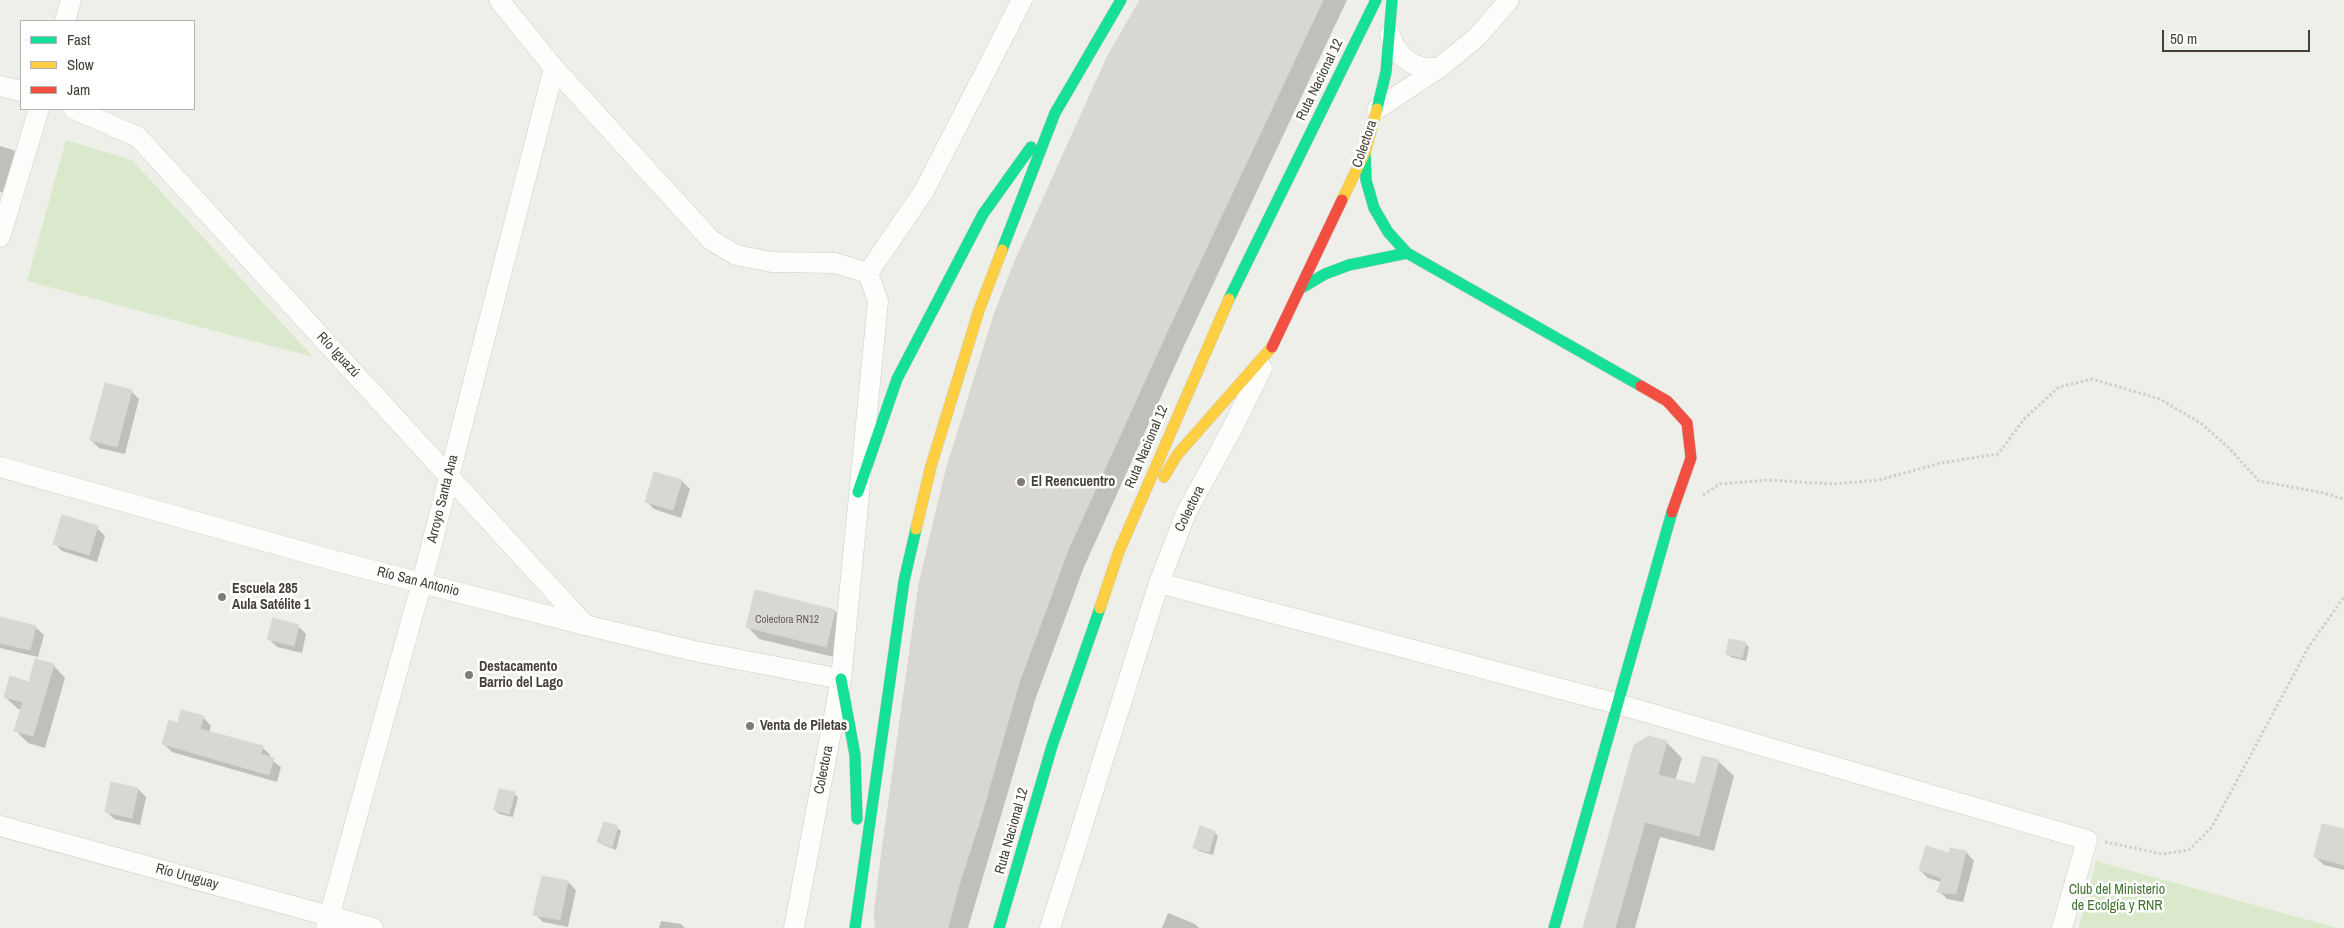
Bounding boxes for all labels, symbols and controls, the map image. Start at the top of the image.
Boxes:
legend [20,20,195,110]
scale bar [2164,20,2312,52]
text: 50 m [2170,28,2197,49]
text: Fast [67,29,90,50]
street label: Ruta Nacional 12 [1293,36,1347,124]
text: Slow [67,54,94,75]
text: Jam [67,79,90,100]
street label: Colectora [1349,118,1381,170]
street label: Río Iguazú [313,329,363,381]
street label: Ruta Nacional 12 [1122,403,1172,491]
street label: Arroyo Santa Ana [424,453,462,545]
place label: El Reencuentro [1031,474,1115,490]
marker: El Reencuentro [1015,476,1027,488]
street label: Colectora [1172,483,1208,535]
street label: Río San Antonio [375,564,461,600]
place label: Escuela 285 Aula Satélite 1 [232,581,310,614]
marker: Escuela 285 Aula Satélite 1 [216,591,228,603]
house number: Colectora RN12 [755,613,819,627]
place label: Destacamento Barrio del Lago [479,659,563,692]
marker: Destacamento Barrio del Lago [463,669,475,681]
place label: Venta de Piletas [760,718,847,734]
marker: Venta de Piletas [744,720,756,732]
street label: Colectora [811,744,837,796]
street label: Ruta Nacional 12 [992,786,1032,876]
street label: Río Uruguay [154,861,220,893]
park label: Club del Ministerio de Ecolgía y RNR [2069,882,2165,914]

